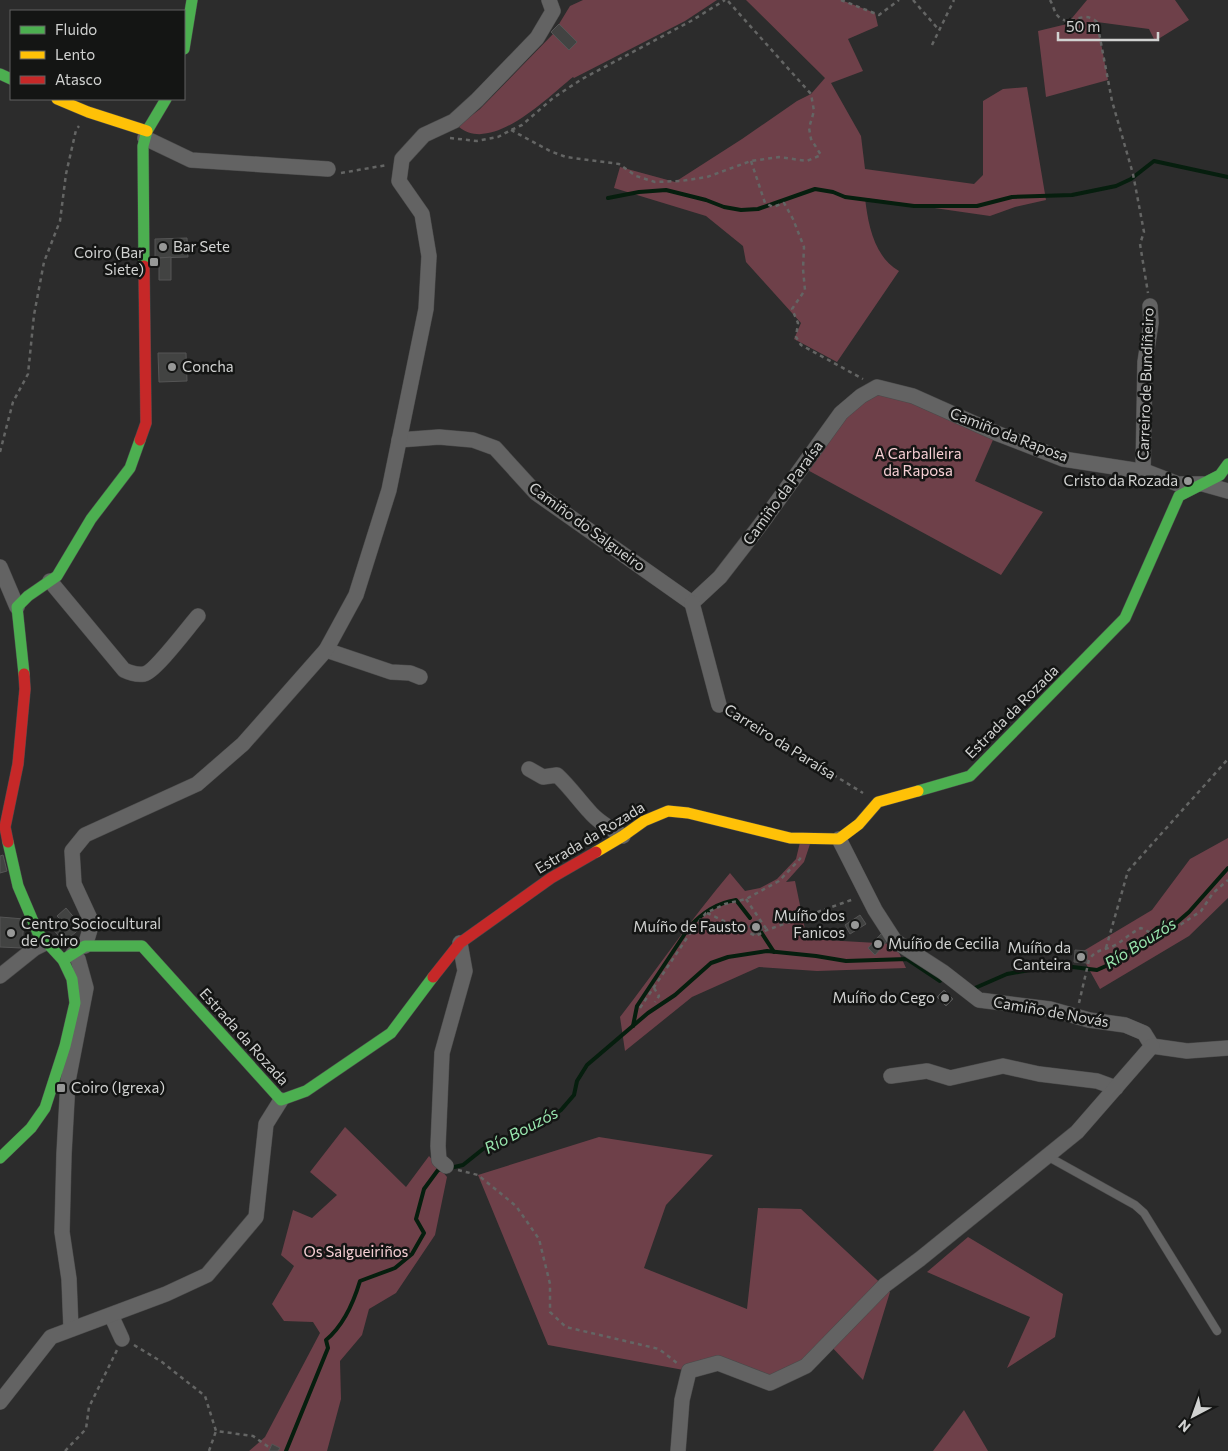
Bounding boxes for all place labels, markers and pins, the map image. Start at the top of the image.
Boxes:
place label: Bar Sete [173,237,230,255]
marker: Bar Sete [157,241,169,253]
place label: Coiro (Bar Siete) [74,243,144,278]
marker: Coiro (Bar Siete) [148,256,160,268]
place label: Concha [182,357,234,375]
marker: Concha [166,361,178,373]
place label: Cristo da Rozada [1064,471,1178,489]
marker: Cristo da Rozada [1182,475,1194,487]
place label: Muíño dos Fanicos [774,906,845,941]
place label: Centro Sociocultural de Coiro [21,914,161,949]
place label: Muíño de Fausto [633,917,746,935]
marker: Muíño dos Fanicos [849,919,861,931]
marker: Muíño de Fausto [750,921,762,933]
marker: Centro Sociocultural de Coiro [5,927,17,939]
place label: Muíño de Cecilia [888,934,999,952]
marker: Muíño de Cecilia [872,938,884,950]
place label: Muíño da Canteira [1008,938,1071,973]
marker: Muíño da Canteira [1075,951,1087,963]
place label: Muíño do Cego [832,988,935,1006]
marker: Muíño do Cego [939,992,951,1004]
place label: Coiro (Igrexa) [71,1078,165,1096]
marker: Coiro (Igrexa) [55,1082,67,1094]

